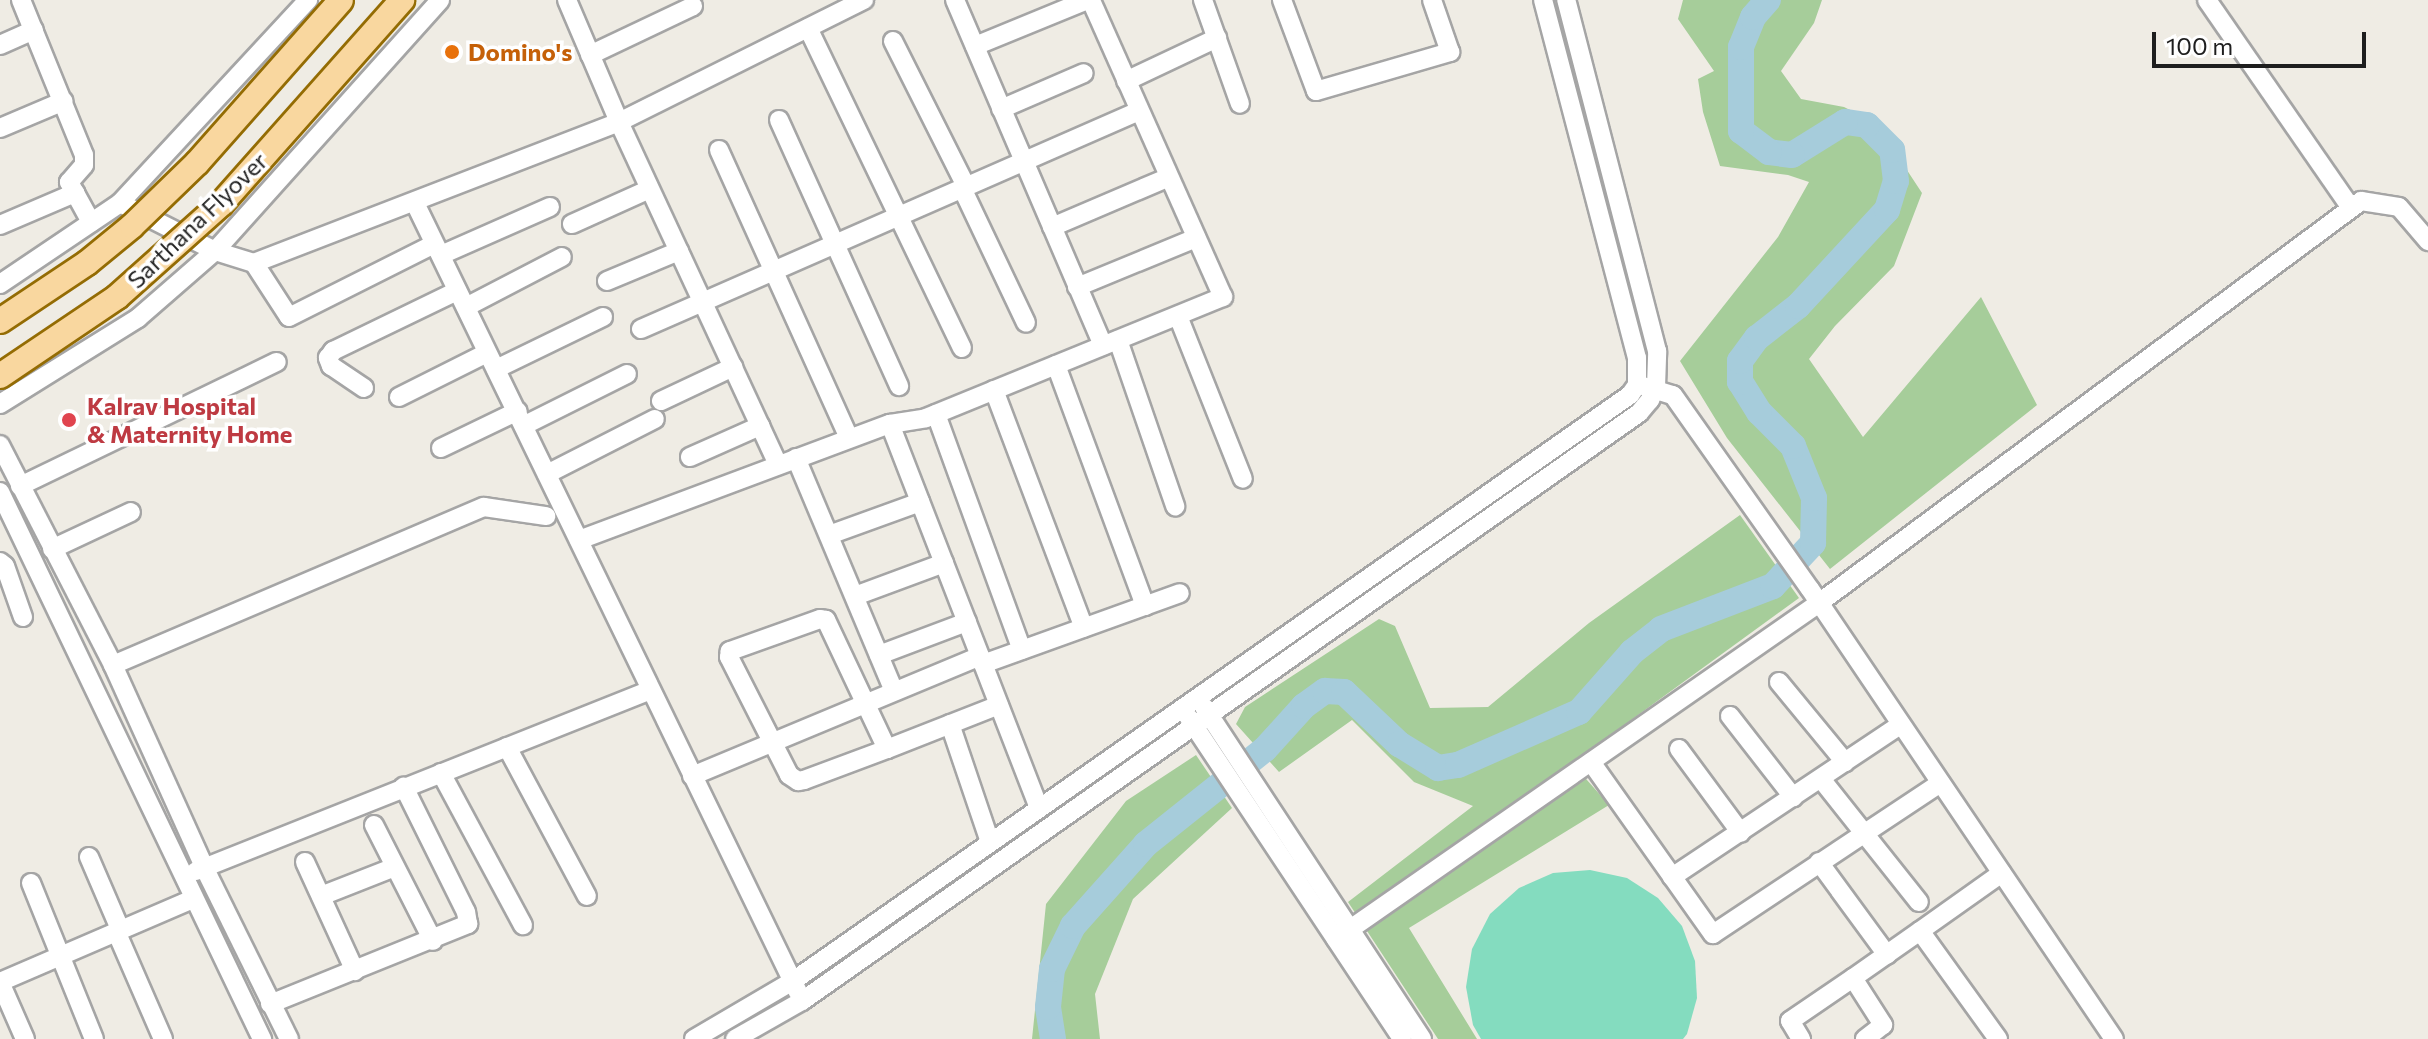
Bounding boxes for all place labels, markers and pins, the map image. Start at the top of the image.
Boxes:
place label: Domino's [468,38,572,66]
marker: Domino's [443,43,461,61]
place label: Kalrav Hospital & Maternity Home [87,392,292,448]
marker: Kalrav Hospital & Maternity Home [58,409,80,431]

